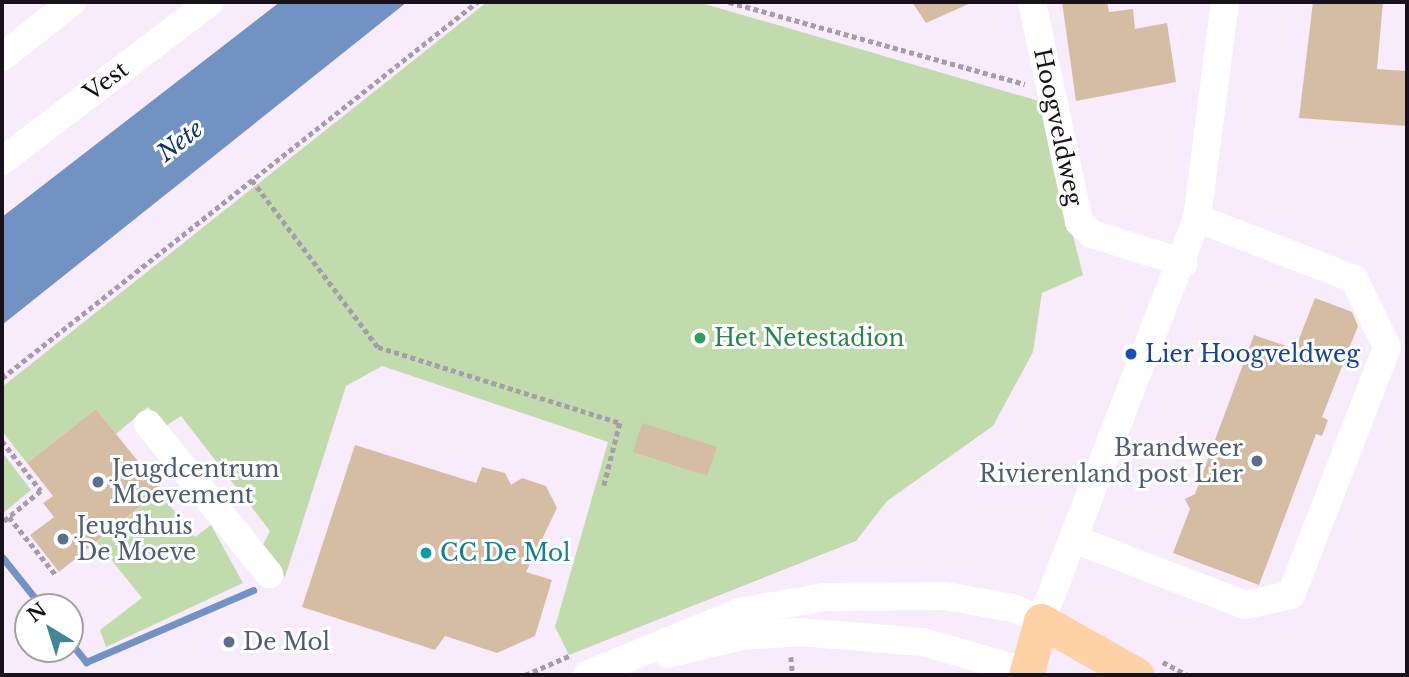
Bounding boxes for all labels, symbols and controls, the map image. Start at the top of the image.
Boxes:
street label: Hoogveldweg [1028,46,1088,208]
street label: Vest [78,55,134,107]
water label: Nete [151,114,209,168]
place label: Het Netestadion [714,324,904,352]
marker: Het Netestadion [692,330,708,346]
place label: Lier Hoogveldweg [1145,340,1361,368]
marker: Lier Hoogveldweg [1123,346,1139,362]
place label: Brandweer Rivierenland post Lier [979,434,1243,488]
marker: Brandweer Rivierenland post Lier [1249,453,1265,469]
place label: Jeugdcentrum Moevement [112,455,279,509]
marker: Jeugdcentrum Moevement [90,474,106,490]
place label: Jeugdhuis De Moeve [77,512,196,566]
marker: Jeugdhuis De Moeve [55,531,71,547]
place label: CC De Mol [440,539,571,567]
marker: CC De Mol [418,545,434,561]
north arrow [14,593,84,663]
text: N [23,598,51,627]
place label: De Mol [243,628,330,656]
marker: De Mol [221,634,237,650]

